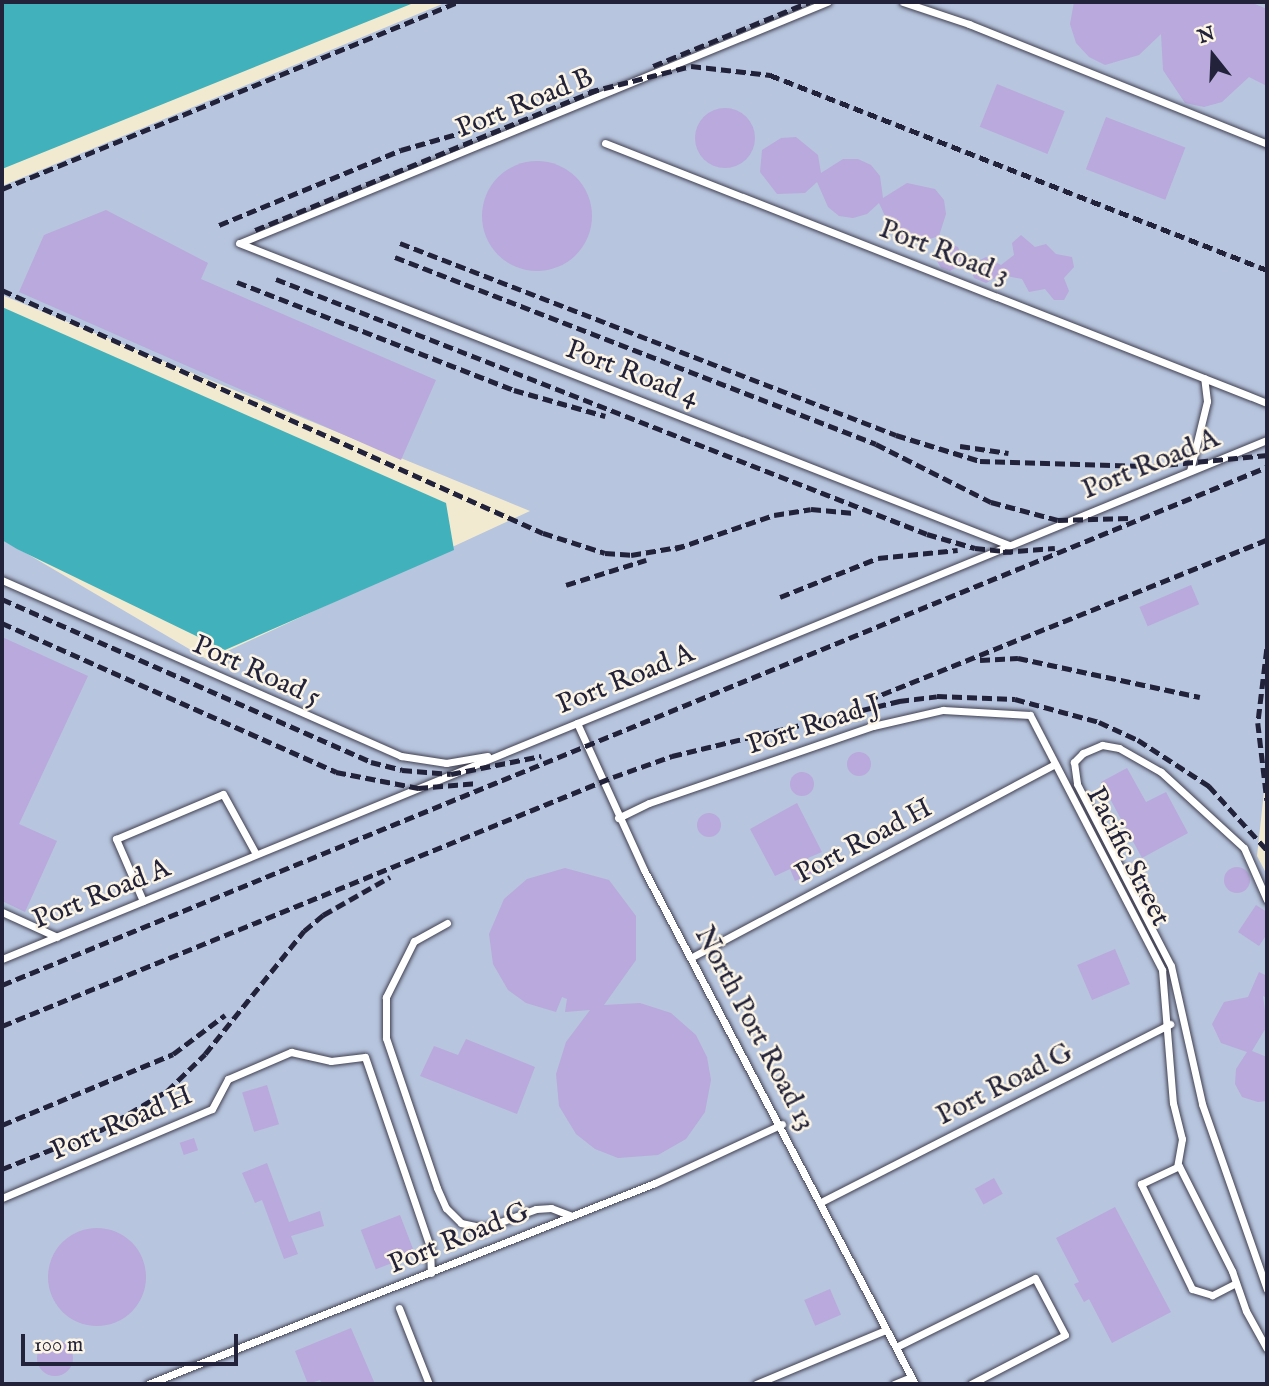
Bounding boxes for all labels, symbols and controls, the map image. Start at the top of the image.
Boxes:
north arrow [1178,21,1248,91]
text: N [1195,22,1218,50]
street label: Port Road B [452,61,598,147]
street label: Port Road 3 [874,213,1014,293]
street label: Port Road 4 [561,333,703,415]
street label: Port Road A [1077,422,1225,508]
street label: Port Road 5 [187,629,325,715]
street label: Port Road A [552,637,700,723]
street label: Port Road J [743,689,885,763]
street label: Pacific Street [1078,782,1176,932]
street label: Port Road H [790,792,938,892]
street label: Port Road A [28,852,176,938]
street label: North Port Road 13 [686,921,822,1137]
street label: Port Road G [931,1036,1079,1134]
street label: Port Road H [46,1079,198,1169]
street label: Port Road G [384,1196,534,1282]
scale bar [24,1320,242,1364]
text: 100 m [34,1332,83,1359]

